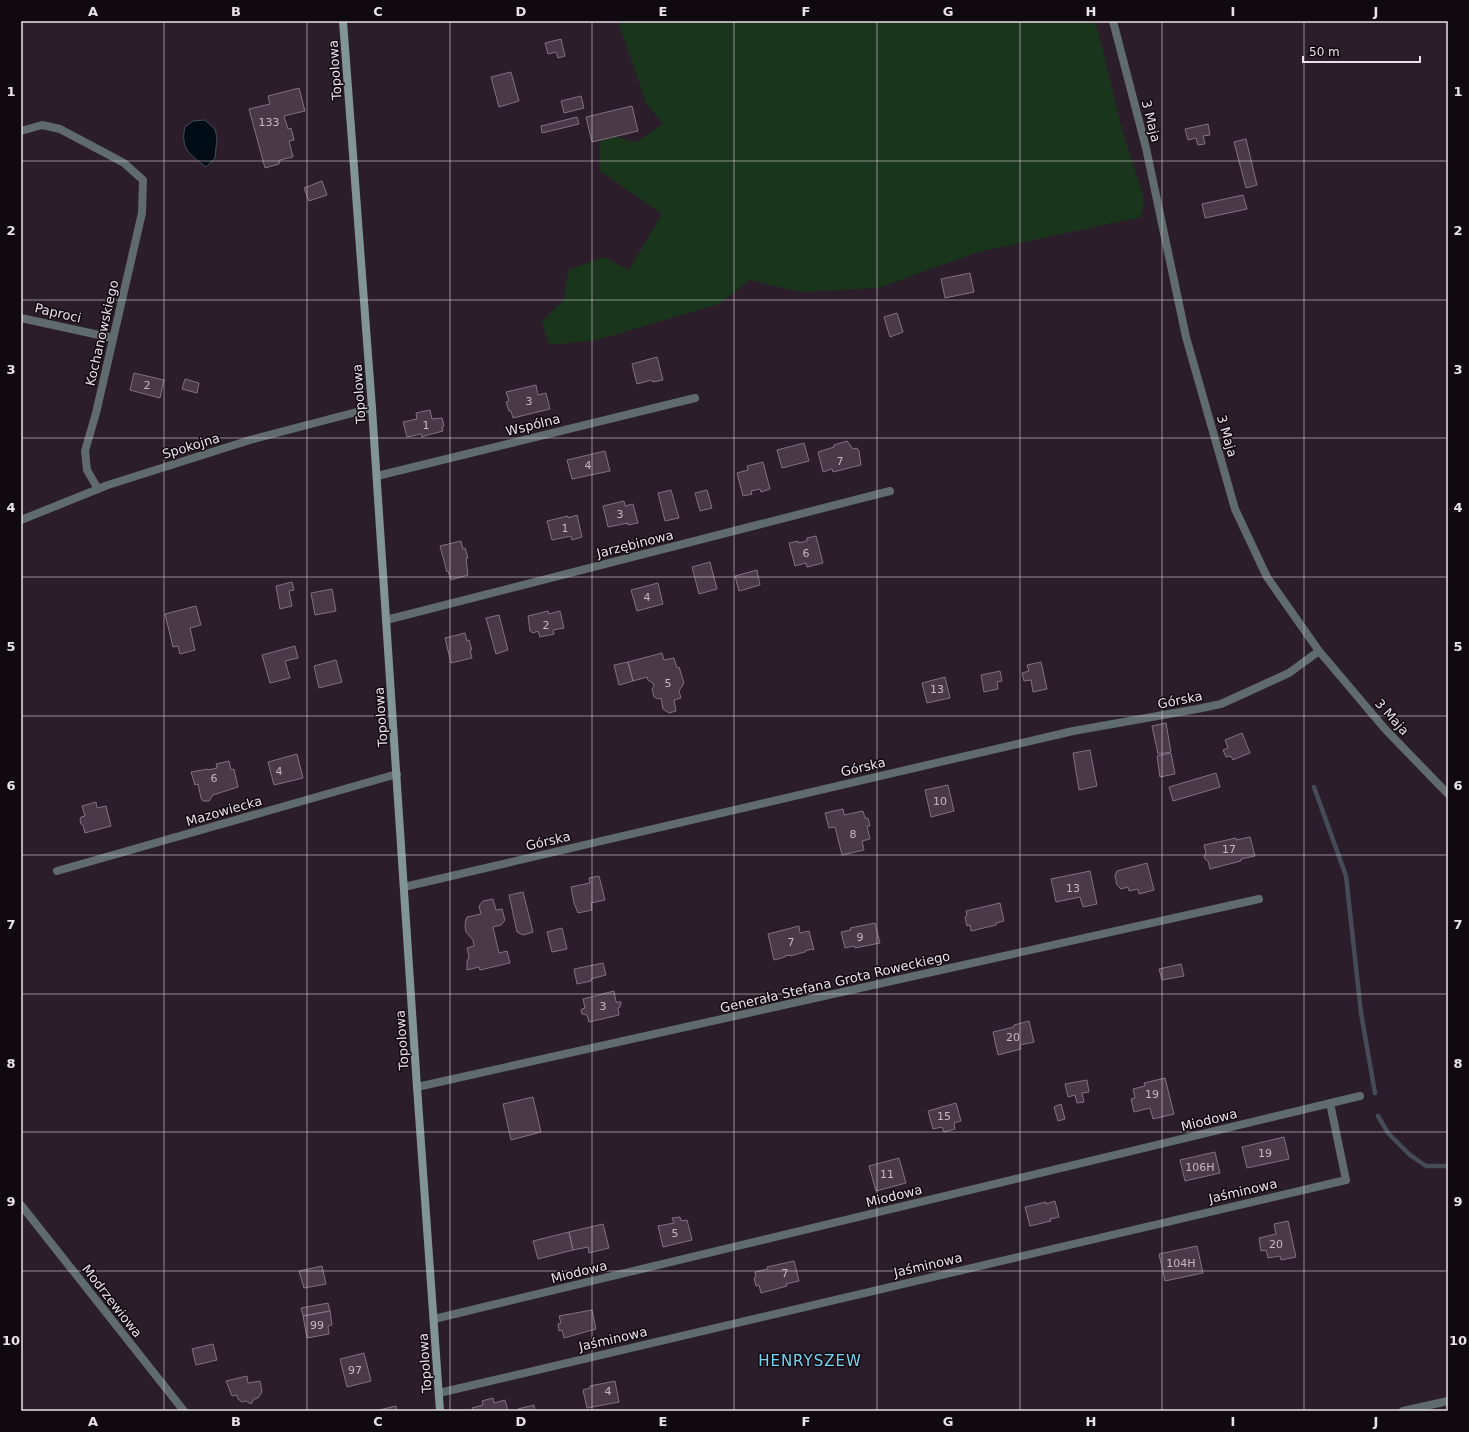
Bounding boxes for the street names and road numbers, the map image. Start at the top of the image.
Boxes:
street label: Topolowa [325,40,345,101]
street label: 3 Maja [1139,98,1163,144]
street label: Kochanowskiego [83,279,121,387]
street label: Paproci [33,300,83,326]
street label: Topolowa [349,364,369,425]
street label: Wspólna [504,411,562,439]
street label: 3 Maja [1214,413,1240,459]
street label: Spokojna [160,430,222,462]
street label: Jarzębinowa [594,527,675,561]
street label: Topolowa [371,687,391,748]
street label: Górska [1156,688,1204,712]
street label: 3 Maja [1372,696,1412,738]
street label: Górska [839,755,887,779]
street label: Mazowiecka [184,793,264,829]
street label: Górska [524,829,572,853]
street label: Generała Stefana Grota Roweckiego [719,948,951,1016]
street label: Topolowa [392,1010,412,1071]
street label: Miodowa [1179,1106,1239,1134]
street label: Jaśminowa [1206,1176,1279,1206]
street label: Miodowa [864,1182,924,1210]
street label: Jaśminowa [891,1250,964,1280]
street label: Miodowa [549,1258,609,1286]
street label: Modrzewiowa [79,1262,145,1340]
street label: Jaśminowa [576,1324,649,1354]
street label: Topolowa [415,1333,435,1394]

